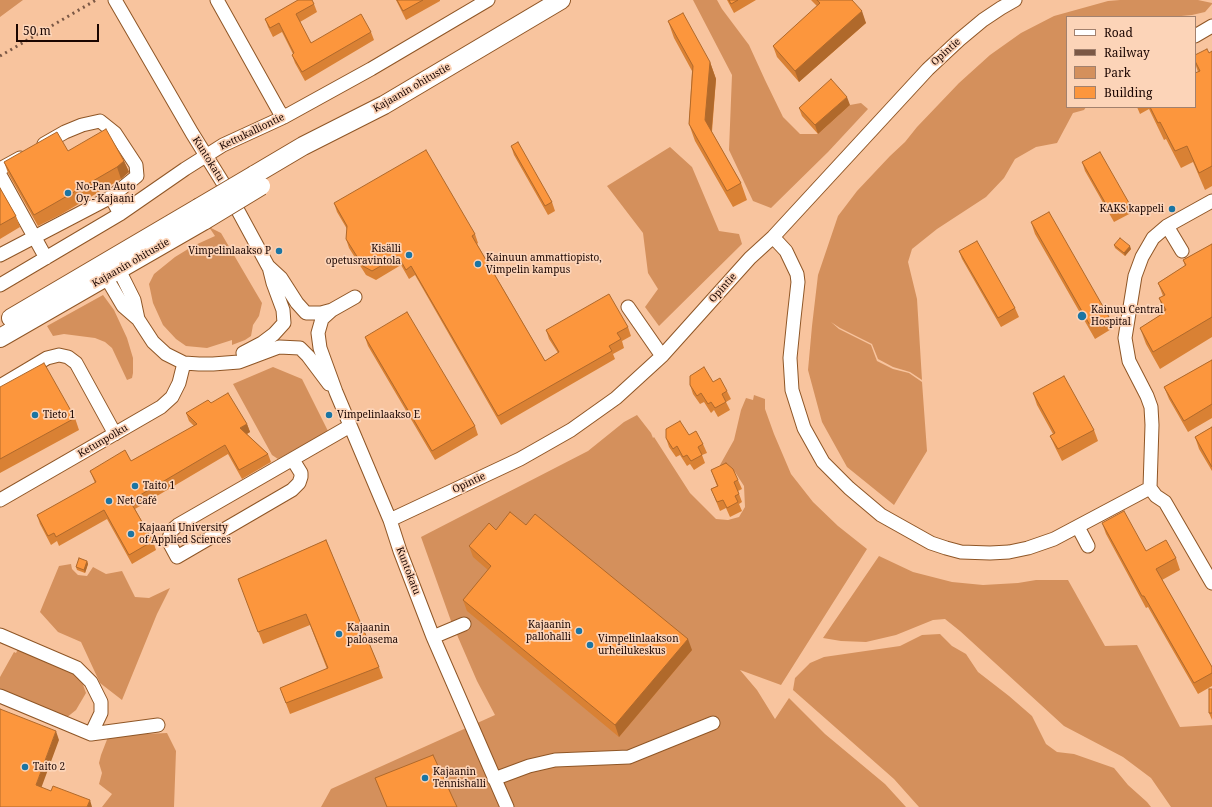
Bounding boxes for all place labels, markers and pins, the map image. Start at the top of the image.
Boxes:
place label: No-Pan Auto Oy - Kajaani [76,181,136,204]
marker: No-Pan Auto Oy - Kajaani [63,188,73,198]
place label: KAKS kappeli [1100,203,1164,215]
marker: KAKS kappeli [1167,204,1177,214]
place label: Kisälli opetusravintola [326,243,401,266]
place label: Vimpelinlaakso P [188,245,271,257]
marker: Vimpelinlaakso P [274,246,284,256]
marker: Kisälli opetusravintola [404,250,414,260]
place label: Kainuun ammattiopisto, Vimpelin kampus [486,252,602,276]
marker: Kainuun ammattiopisto, Vimpelin kampus [473,259,483,269]
place label: Kainuu Central Hospital [1091,304,1163,328]
marker: Kainuu Central Hospital [1076,310,1088,322]
place label: Tieto 1 [43,409,75,421]
place label: Vimpelinlaakso E [337,409,420,421]
marker: Tieto 1 [30,410,40,420]
marker: Vimpelinlaakso E [324,410,334,420]
place label: Taito 1 [143,480,175,492]
marker: Taito 1 [130,481,140,491]
place label: Net Café [117,495,157,507]
marker: Net Café [104,496,114,506]
place label: Kajaani University of Applied Sciences [139,522,231,546]
marker: Kajaani University of Applied Sciences [126,529,136,539]
place label: Kajaanin pallohalli [526,619,571,642]
place label: Kajaanin paloasema [347,622,398,646]
marker: Kajaanin pallohalli [574,626,584,636]
marker: Kajaanin paloasema [334,629,344,639]
place label: Vimpelinlaakson urheilukeskus [598,633,679,656]
marker: Vimpelinlaakson urheilukeskus [585,640,595,650]
place label: Taito 2 [33,761,65,773]
marker: Taito 2 [20,762,30,772]
place label: Kajaanin Tennishalli [433,766,486,790]
marker: Kajaanin Tennishalli [420,773,430,783]

